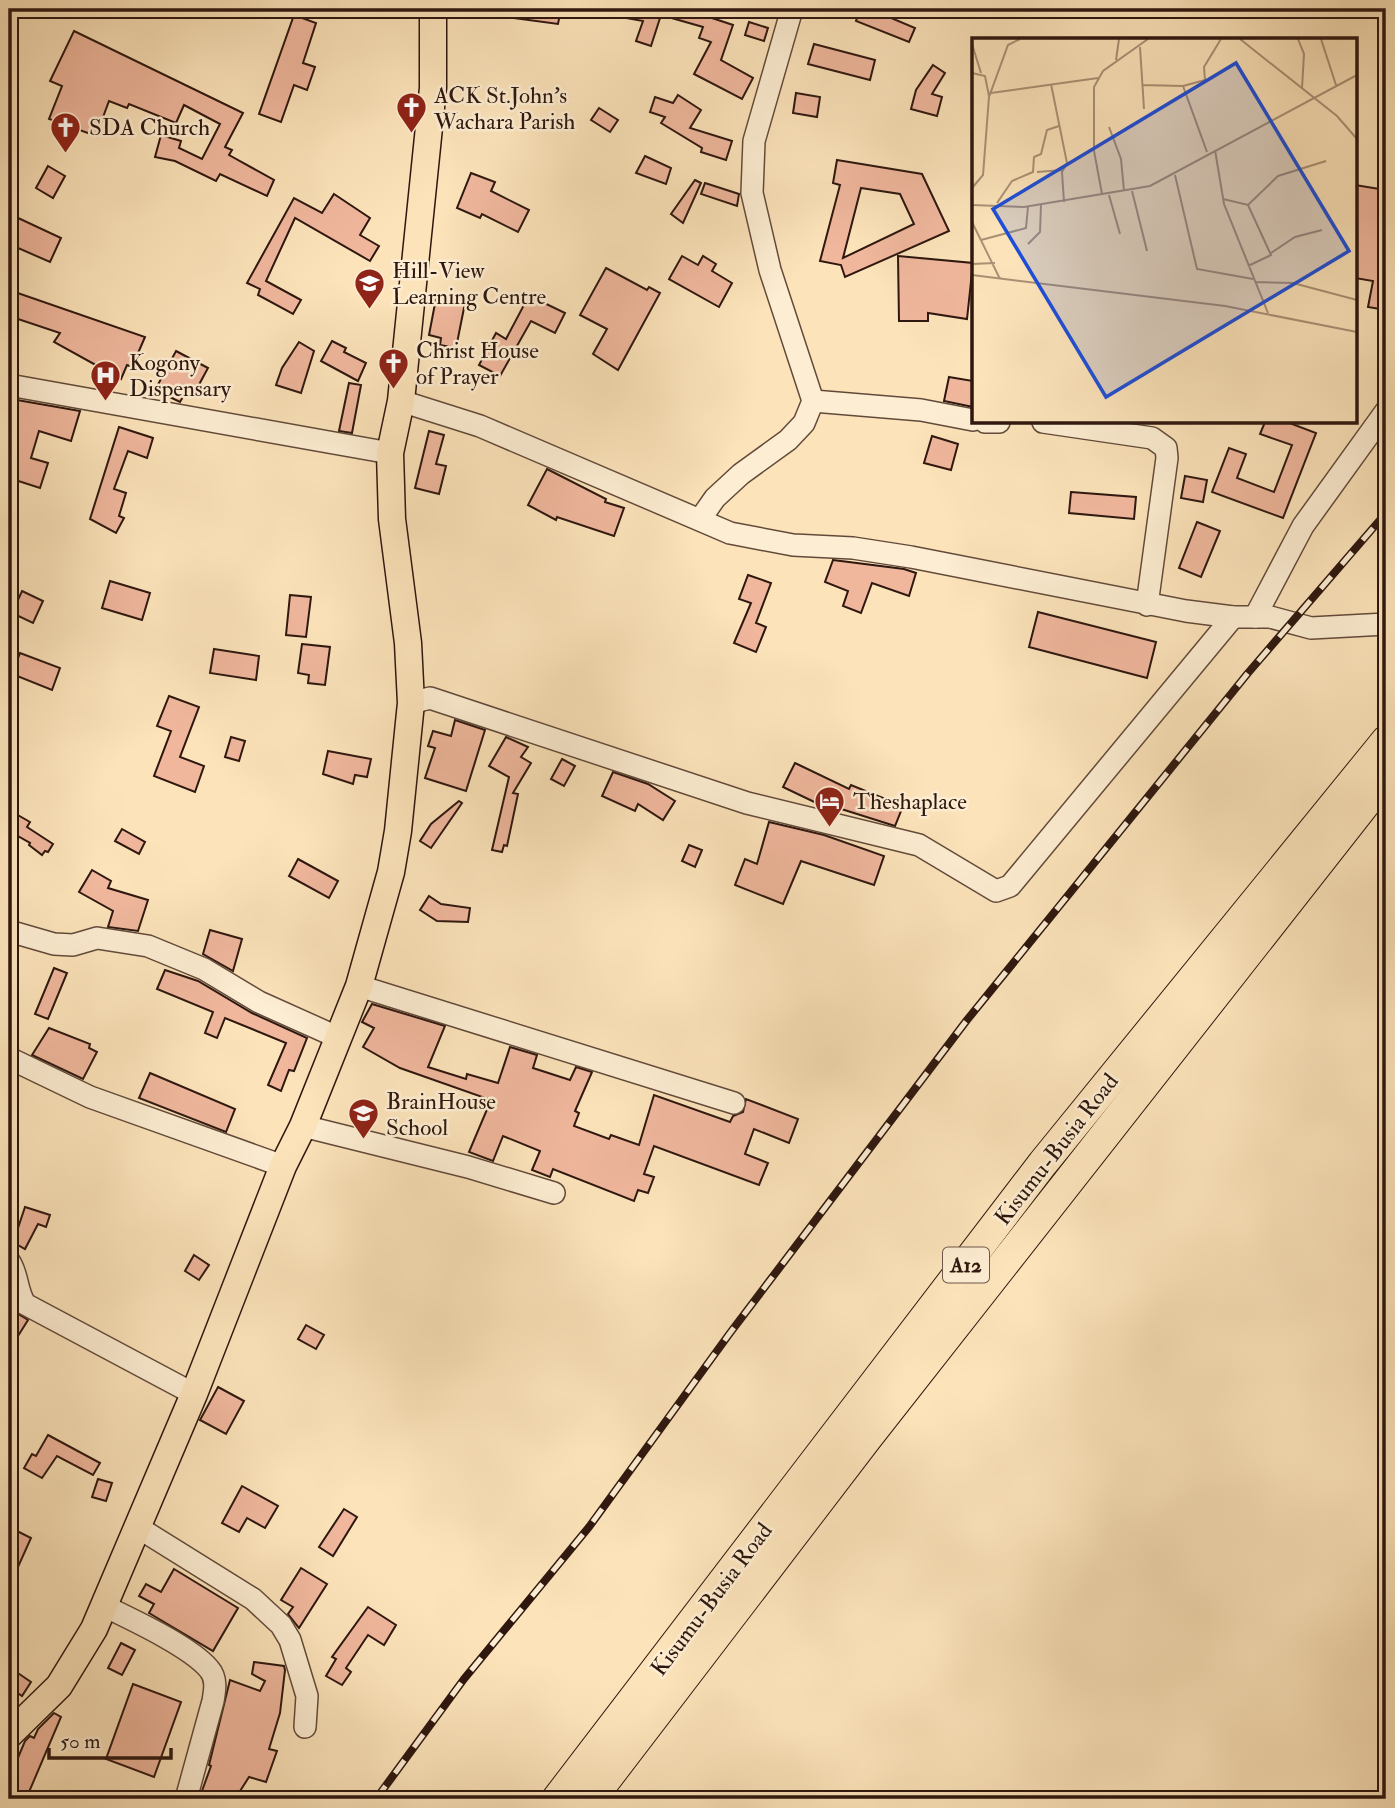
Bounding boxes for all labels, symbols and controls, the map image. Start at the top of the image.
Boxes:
inset map [972,38,1356,424]
place label: ACK St.John's Wachara Parish [433,81,575,136]
church icon: ACK St.John's Wachara Parish [394,91,428,135]
church icon: SDA Church [49,110,83,154]
place label: SDA Church [89,113,210,142]
place label: Hill-View Learning Centre [392,256,546,311]
school or university icon: Hill-View Learning Centre [352,266,386,310]
place label: Christ House of Prayer [416,336,539,391]
church icon: Christ House of Prayer [376,346,410,390]
place label: Kogony Dispensary [129,348,232,404]
hospital icon: Kogony Dispensary [89,358,123,402]
hotel icon: Theshaplace [813,784,847,828]
place label: Theshaplace [853,787,967,817]
street label: Kisumu-Busia Road [988,1068,1125,1231]
place label: BrainHouse School [386,1087,496,1142]
school or university icon: BrainHouse School [346,1097,380,1141]
road number: A12 [943,1248,989,1282]
street label: Kisumu-Busia Road [644,1517,779,1682]
scale bar [49,1717,172,1761]
text: 50 m [60,1728,101,1755]

